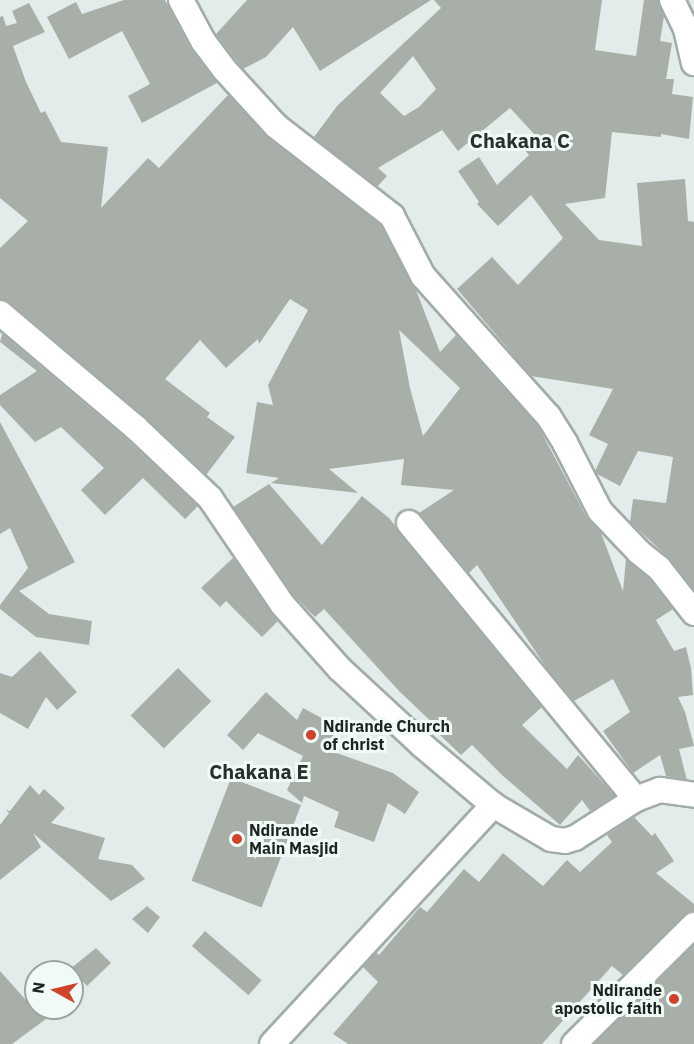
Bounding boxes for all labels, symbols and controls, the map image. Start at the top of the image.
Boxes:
district label: Chakana C [470,128,570,152]
place label: Ndirande Church of christ [323,716,450,754]
marker: Ndirande Church of christ [304,728,318,742]
district label: Chakana E [209,759,309,783]
place label: Ndirande Main Masjid [249,820,338,858]
marker: Ndirande Main Masjid [230,832,244,846]
north arrow [24,960,84,1020]
place label: Ndirande apostolic faith [555,980,662,1018]
text: N [27,981,49,995]
marker: Ndirande apostolic faith [667,992,681,1006]

